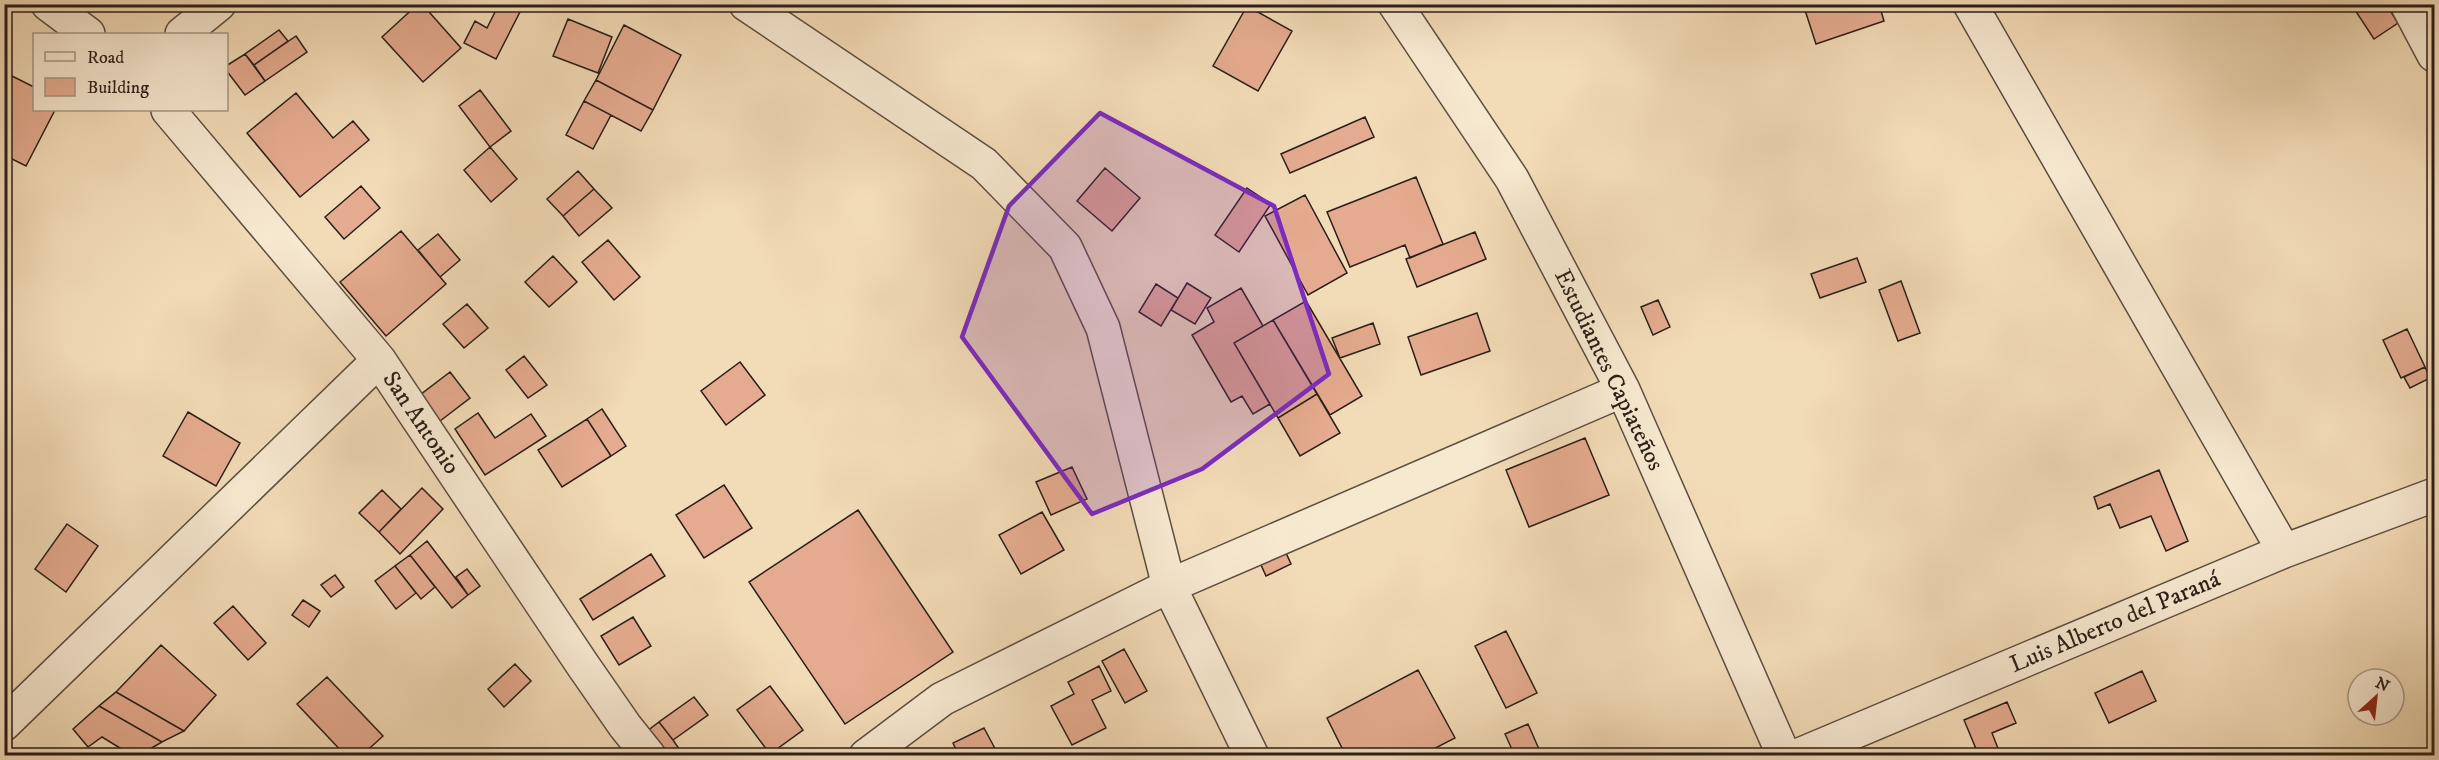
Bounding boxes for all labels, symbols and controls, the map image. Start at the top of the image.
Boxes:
legend [33,33,228,111]
text: Road [87,47,124,69]
text: Building [87,77,149,99]
street label: Estudiantes Capiateños [1547,264,1671,476]
street label: San Antonio [376,366,466,480]
street label: Luis Alberto del Paraná [2005,564,2225,680]
north arrow [2346,667,2406,727]
text: N [2372,673,2393,696]

